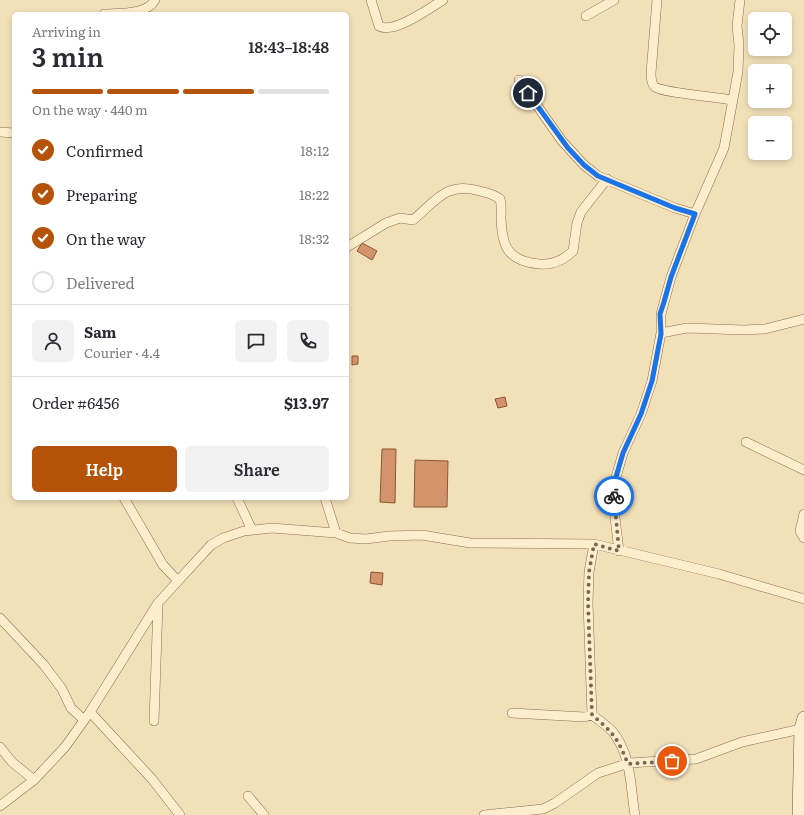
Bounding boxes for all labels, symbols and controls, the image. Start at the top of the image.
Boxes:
map controls [748,12,792,160]
button: locate [748,12,792,56]
text: Arriving in [32,22,101,41]
text: 18:43–18:48 [248,35,329,58]
text: 3 min [32,36,104,75]
button: + [748,64,792,108]
pin [511,76,545,110]
icon: home [517,82,539,104]
text: On the way · 440 m [32,100,148,119]
button: − [748,116,792,160]
icon: check [32,139,54,161]
text: Confirmed [66,139,143,162]
text: 18:12 [300,141,329,160]
icon: check [32,183,54,205]
text: Preparing [66,183,137,206]
text: 18:22 [299,185,329,204]
icon: check [32,227,54,249]
text: On the way [66,227,146,250]
text: 18:32 [299,229,329,248]
text: Delivered [66,271,135,294]
button: person [32,320,74,362]
text: Sam [84,320,117,343]
button: chat [235,320,277,362]
button: phone [287,320,329,362]
text: Courier · 4.4 [84,343,160,362]
text: Order #6456 [32,391,119,414]
text: $13.97 [284,391,329,414]
button: Help [32,446,177,492]
button: Share [185,446,329,492]
courier [594,476,634,516]
icon: bike [603,485,625,507]
pin [655,744,689,778]
icon: bag [661,750,683,772]

